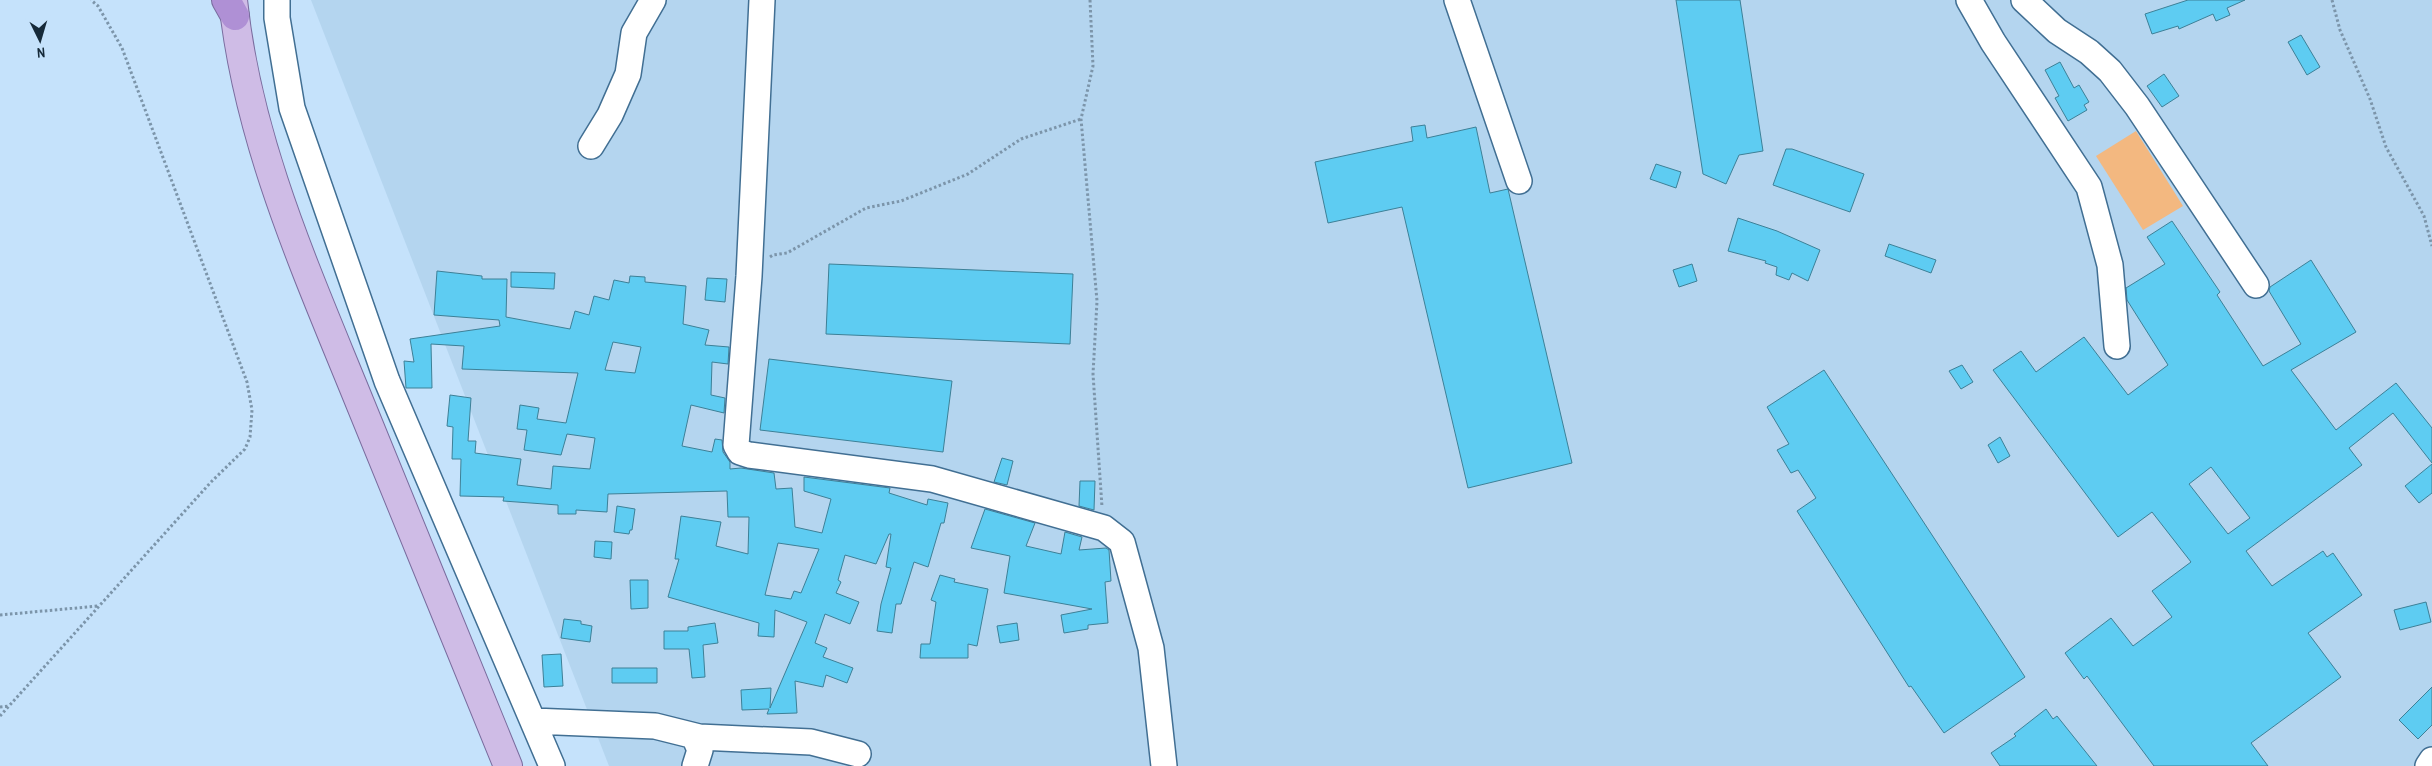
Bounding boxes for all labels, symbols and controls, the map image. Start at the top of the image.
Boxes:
north arrow [15,15,65,65]
text: N [36,44,46,62]

